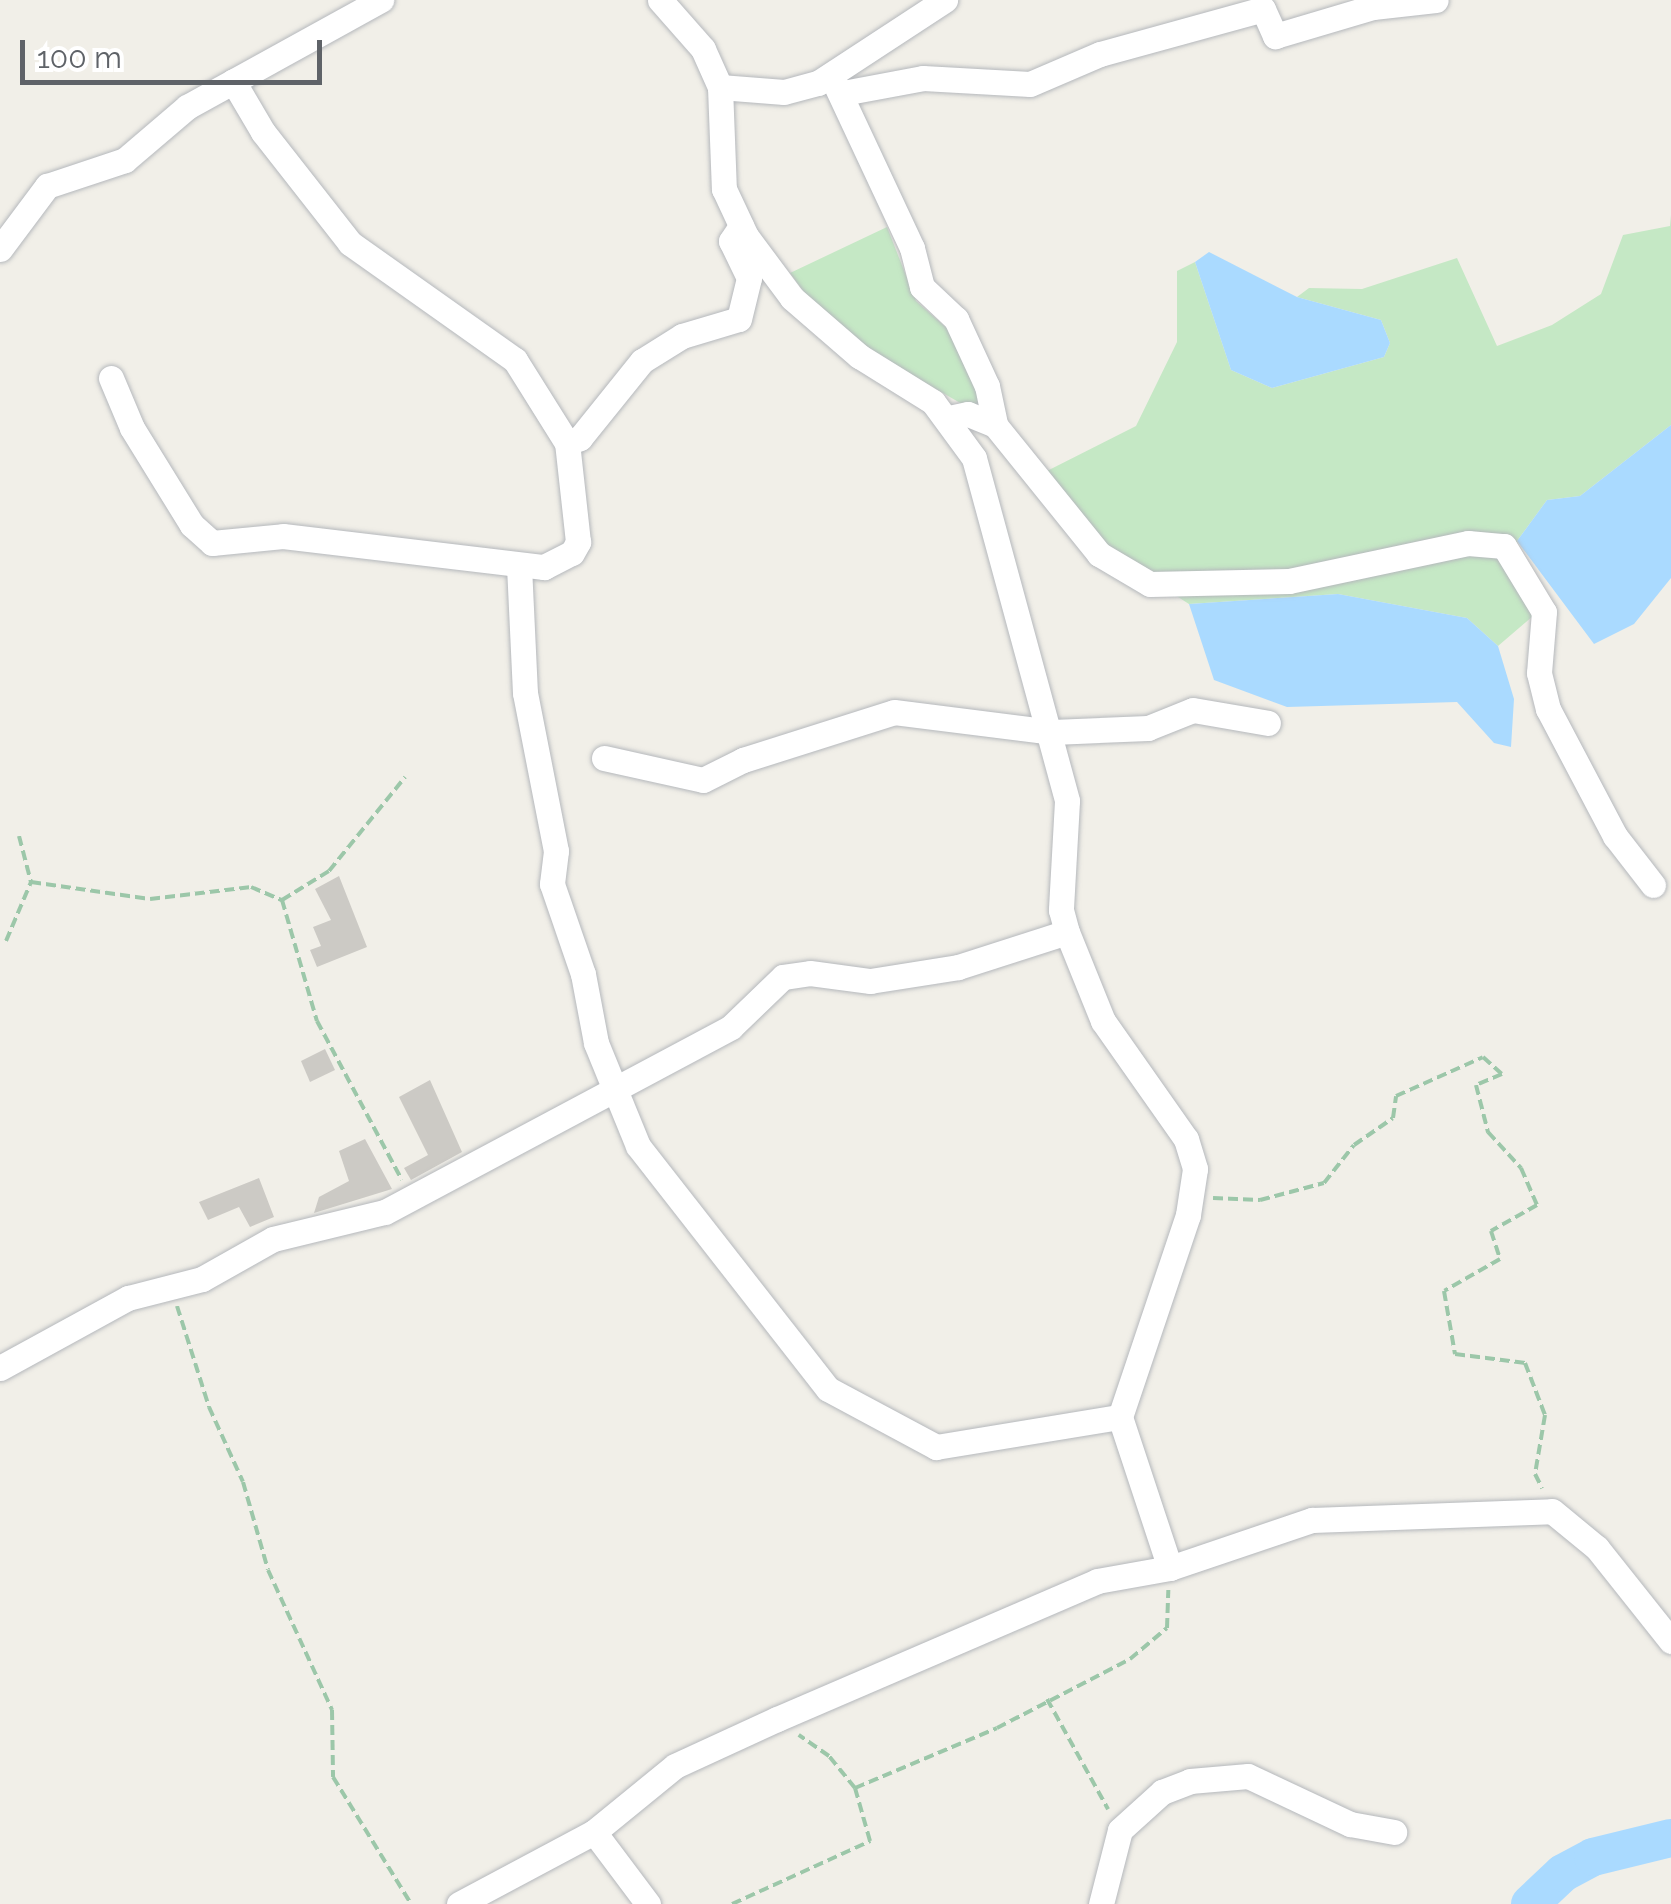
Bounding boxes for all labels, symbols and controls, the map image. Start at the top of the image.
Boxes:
scale bar [25,20,328,82]
text: 100 m [37,40,122,75]

